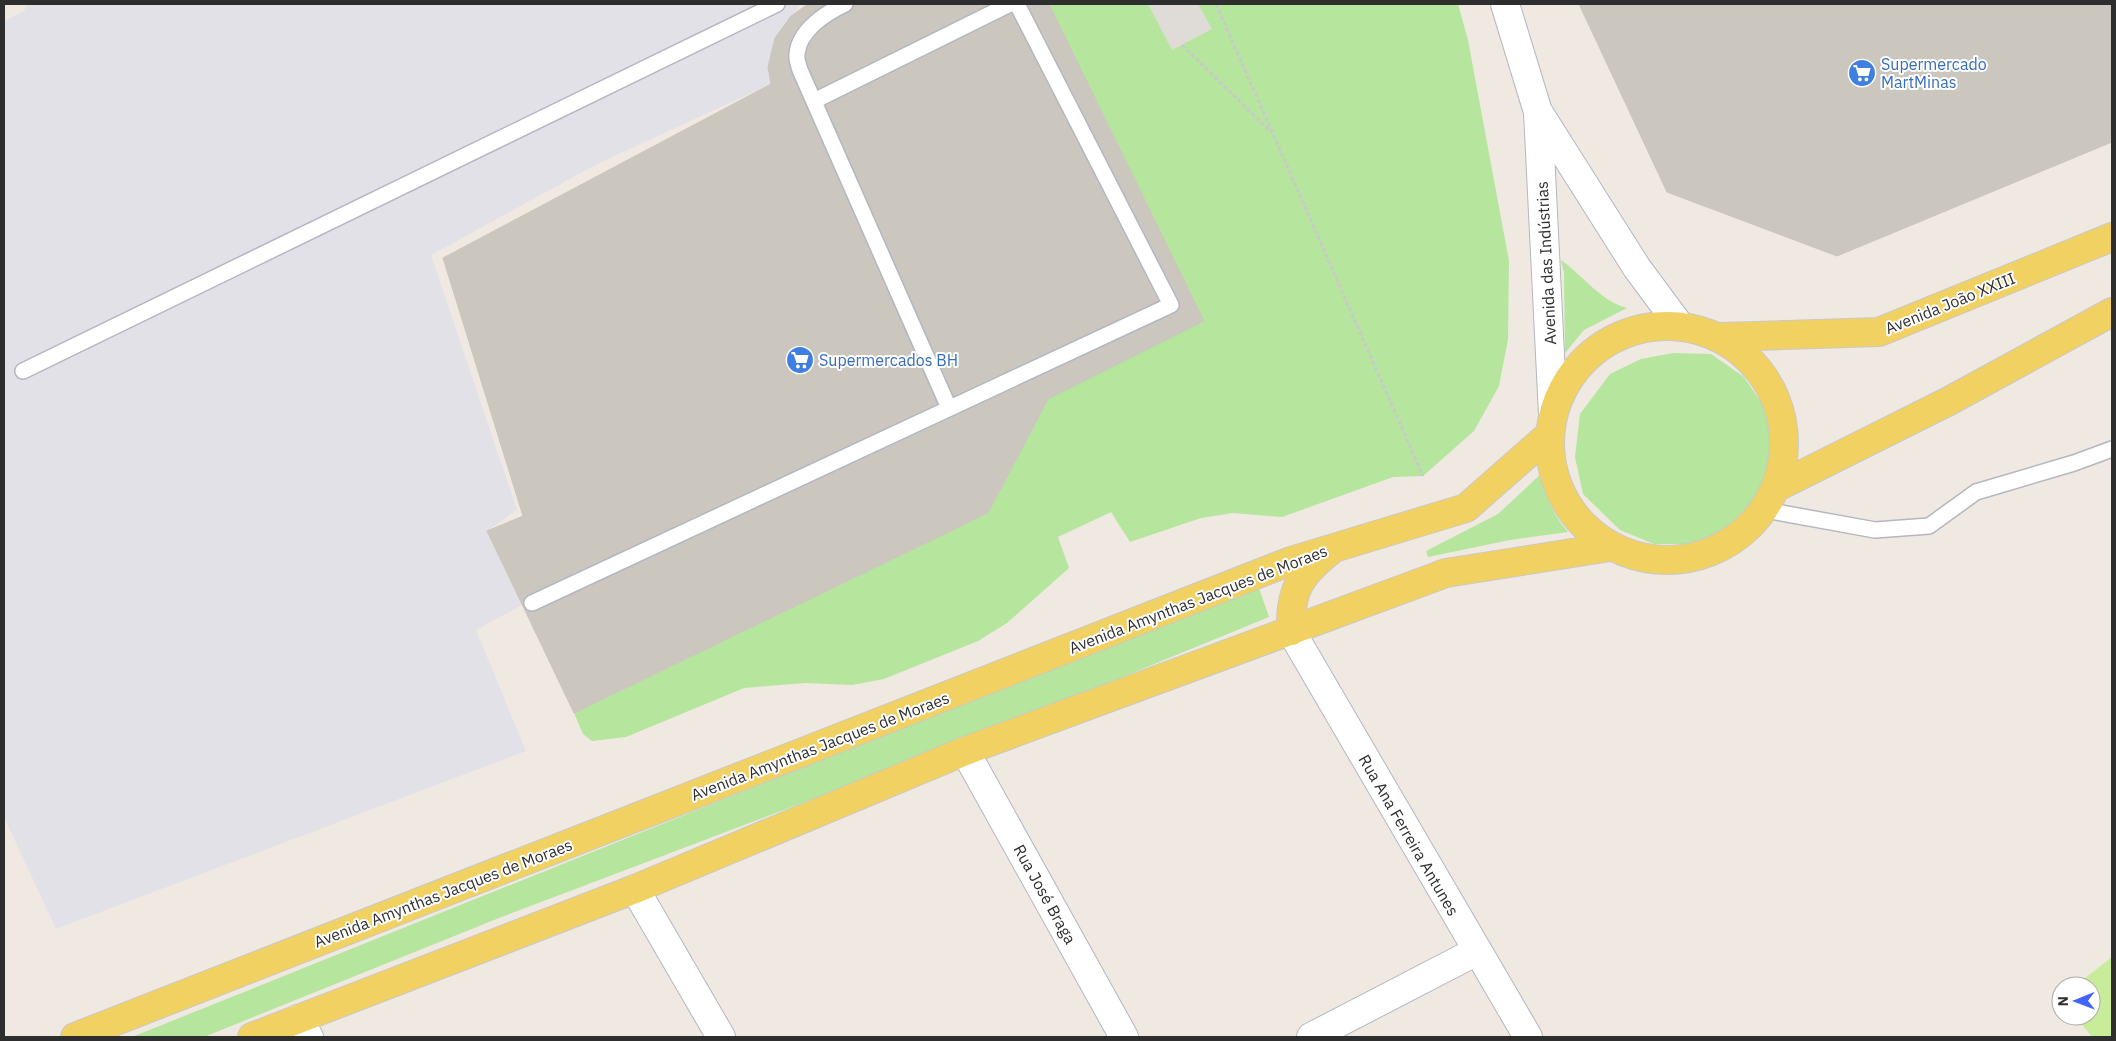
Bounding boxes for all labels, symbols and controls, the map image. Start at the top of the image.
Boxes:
place label: Supermercado MartMinas [1881,54,1987,92]
supermarket icon: Supermercado MartMinas [1847,58,1877,88]
street label: Avenida das Indústrias [1532,181,1560,345]
street label: Avenida João XXIII [1882,268,2018,338]
supermarket icon: Supermercados BH [785,345,815,375]
place label: Supermercados BH [819,350,958,370]
street label: Avenida Amynthas Jacques de Moraes [1066,540,1330,658]
street label: Avenida Amynthas Jacques de Moraes [688,687,952,805]
street label: Rua Ana Ferreira Antunes [1355,751,1463,919]
street label: Avenida Amynthas Jacques de Moraes [311,834,575,952]
street label: Rua José Braga [1009,841,1081,948]
north arrow [2051,976,2101,1026]
text: N [2054,996,2072,1006]

